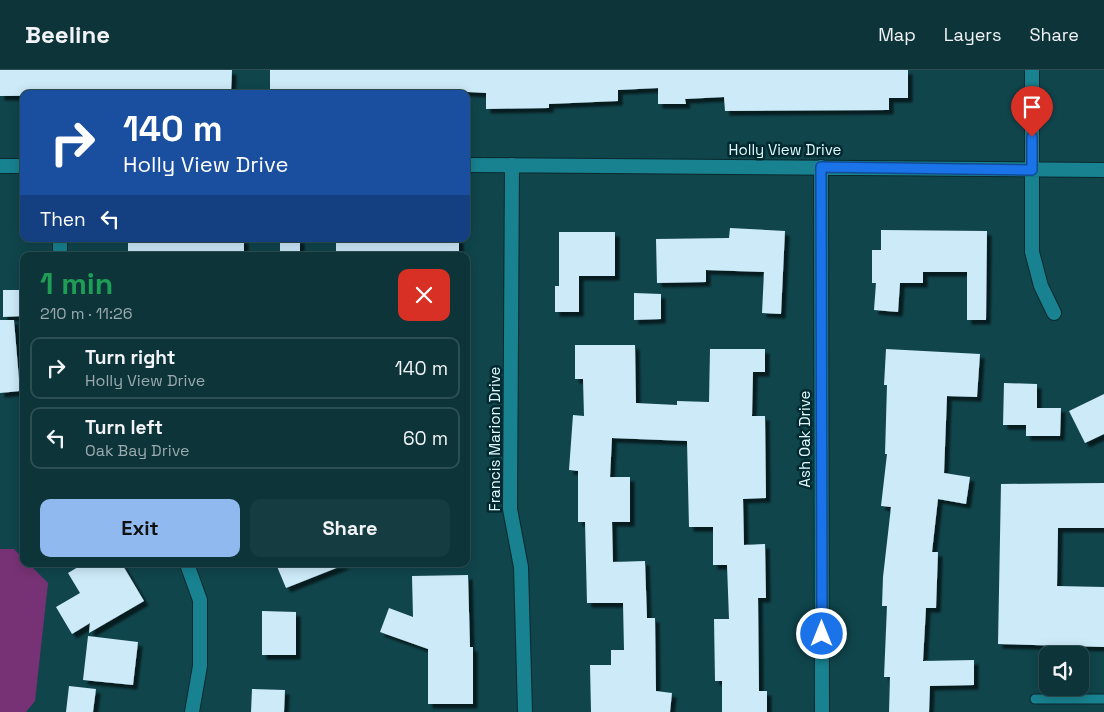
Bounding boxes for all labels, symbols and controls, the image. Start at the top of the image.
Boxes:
text: Beeline [25,19,110,50]
text: Map [878,23,916,46]
text: Layers [944,23,1001,46]
text: Share [1029,23,1079,46]
pin [1011,86,1053,137]
icon: arrive [1018,93,1046,121]
text: 140 m [123,107,223,151]
icon: right [40,110,105,175]
street label: Holly View Drive [729,140,842,159]
text: Holly View Drive [123,150,288,178]
icon: left [96,205,124,233]
text: Then [40,207,86,232]
text: 1 min [40,264,113,303]
button: close [398,269,450,321]
text: 210 m · 11:26 [40,303,133,324]
text: Turn right [85,345,175,370]
icon: right [42,354,70,382]
text: 140 m [395,356,448,381]
street label: Francis Marion Drive [485,366,504,511]
text: Holly View Drive [85,370,205,391]
street label: Ash Oak Drive [795,390,814,487]
text: Turn left [85,415,163,440]
icon: left [42,424,70,452]
text: 60 m [403,426,448,451]
text: Oak Bay Drive [85,440,189,461]
button: Exit [40,499,240,557]
button: Share [250,499,450,557]
position arrow [795,607,847,659]
map controls [1039,646,1089,696]
button: sound [1039,646,1089,696]

